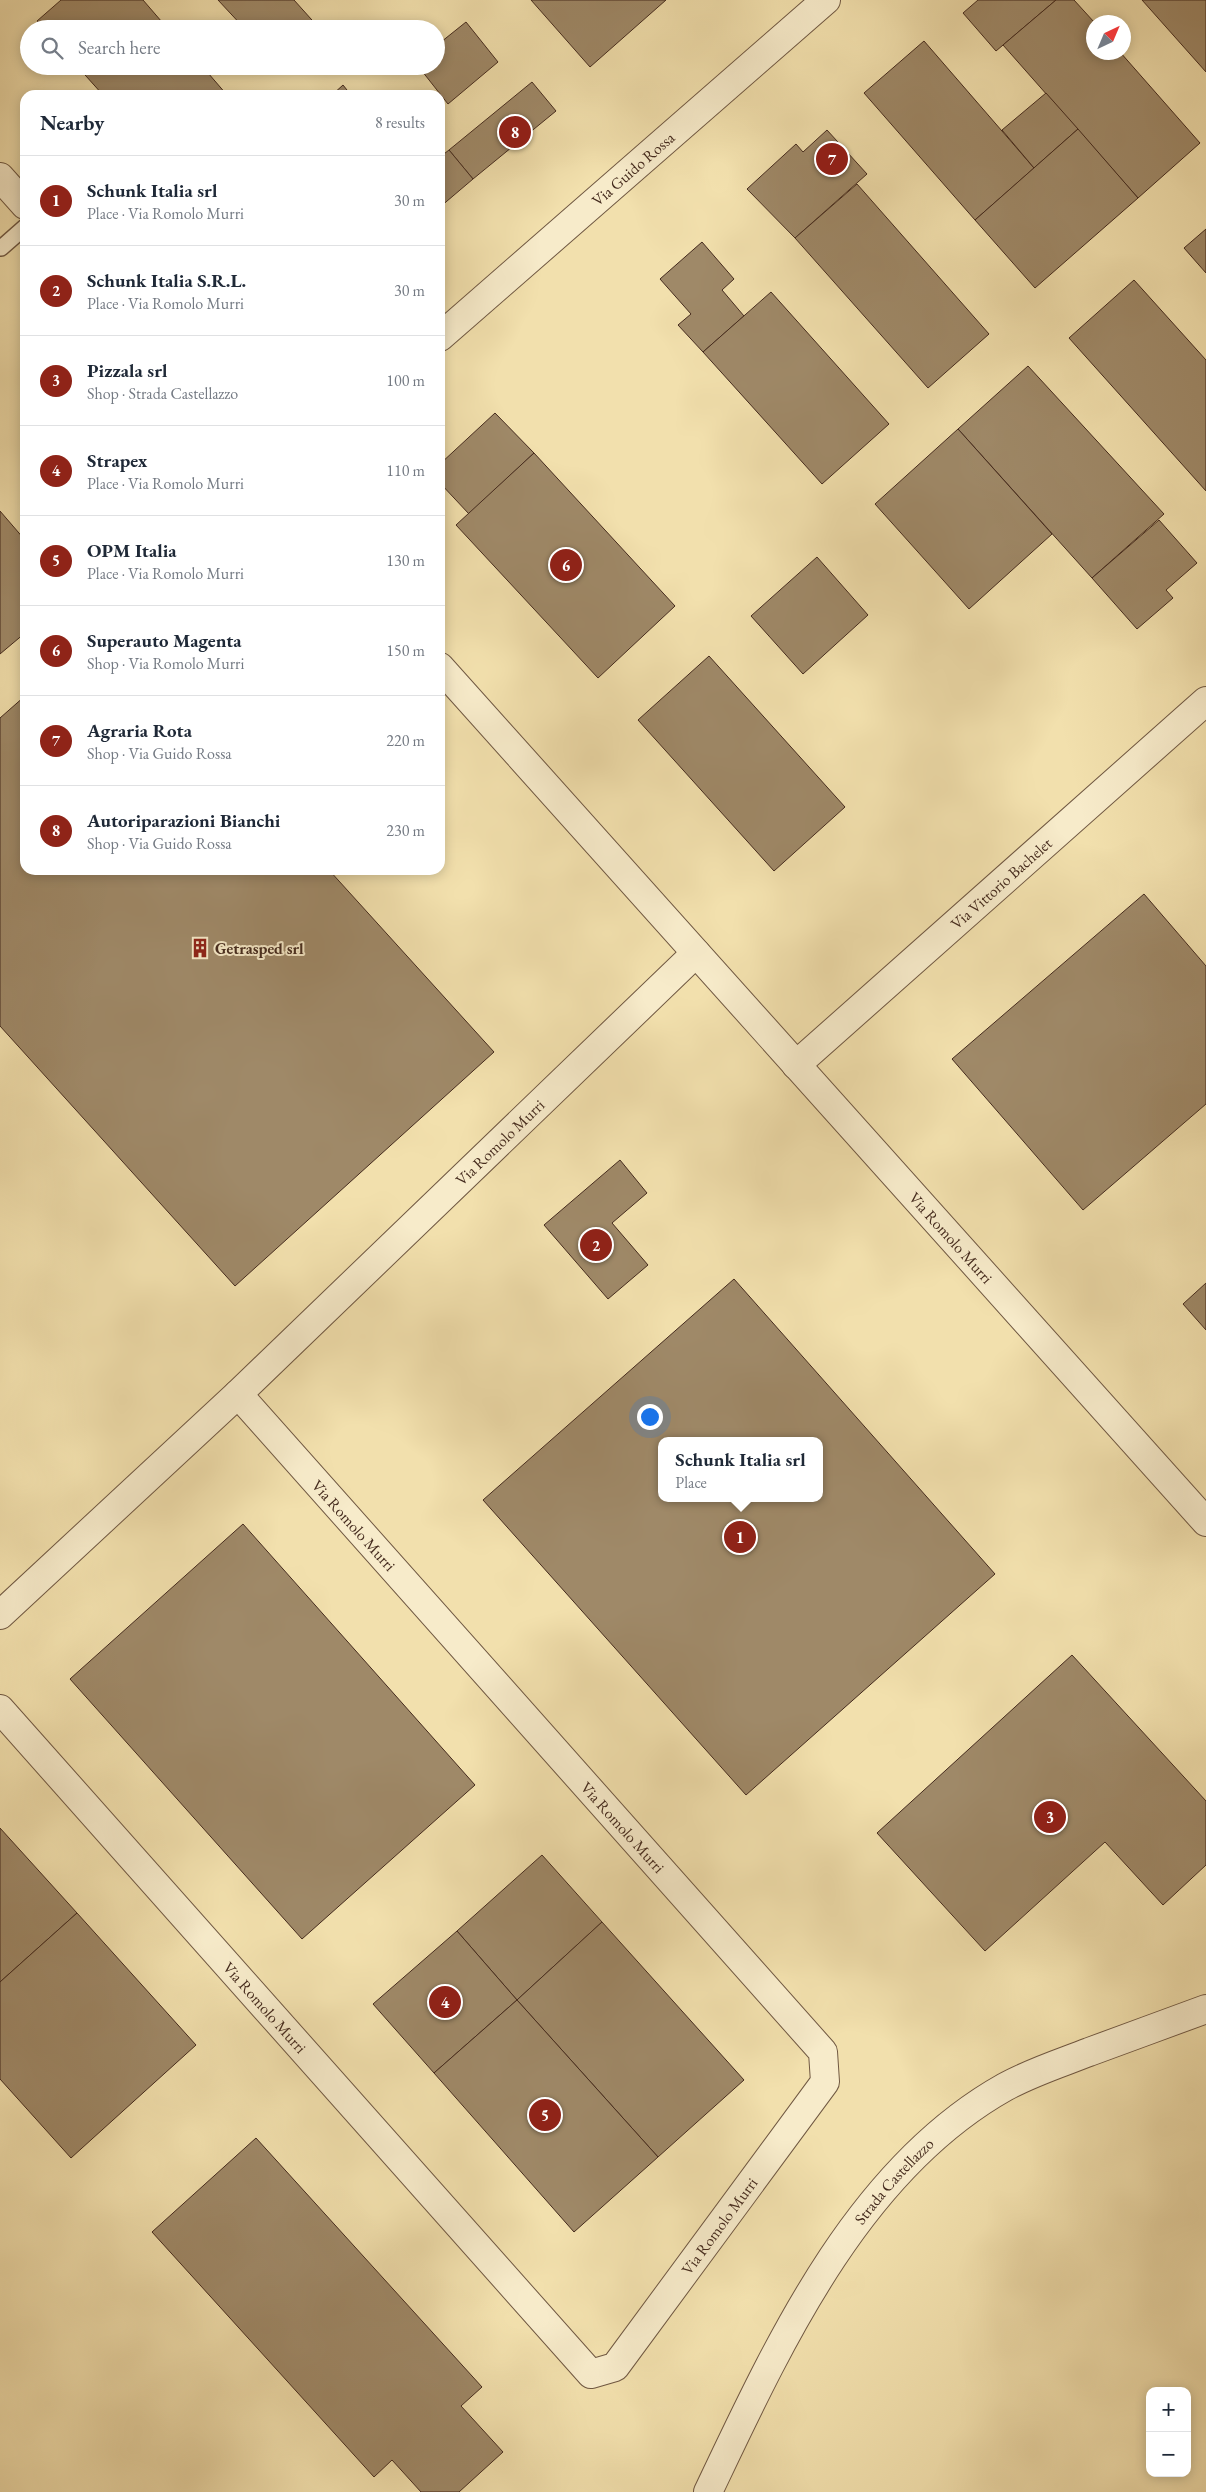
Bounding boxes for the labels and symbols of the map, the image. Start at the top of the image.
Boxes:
north arrow [1086,15,1131,60]
pin: 8 [499,113,531,151]
street label: Via Guido Rossa [587,127,679,211]
pin: 7 [816,140,848,178]
pin: 6 [550,546,582,584]
street label: Via Vittorio Bachelet [946,833,1056,934]
building icon: Getrasped srl [189,937,211,959]
place label: Getrasped srl [215,938,304,959]
street label: Via Romolo Murri [451,1095,549,1190]
street label: Via Romolo Murri [904,1188,997,1288]
pin: 2 [580,1226,612,1264]
your location [637,1404,663,1430]
street label: Via Romolo Murri [307,1475,400,1575]
pin: 1 [724,1518,756,1556]
street label: Via Romolo Murri [576,1777,669,1877]
pin: 3 [1034,1798,1066,1836]
street label: Via Romolo Murri [218,1957,311,2058]
pin: 4 [429,1983,461,2021]
pin: 5 [529,2096,561,2134]
street label: Strada Castellazzo [849,2133,938,2229]
street label: Via Romolo Murri [677,2173,762,2279]

